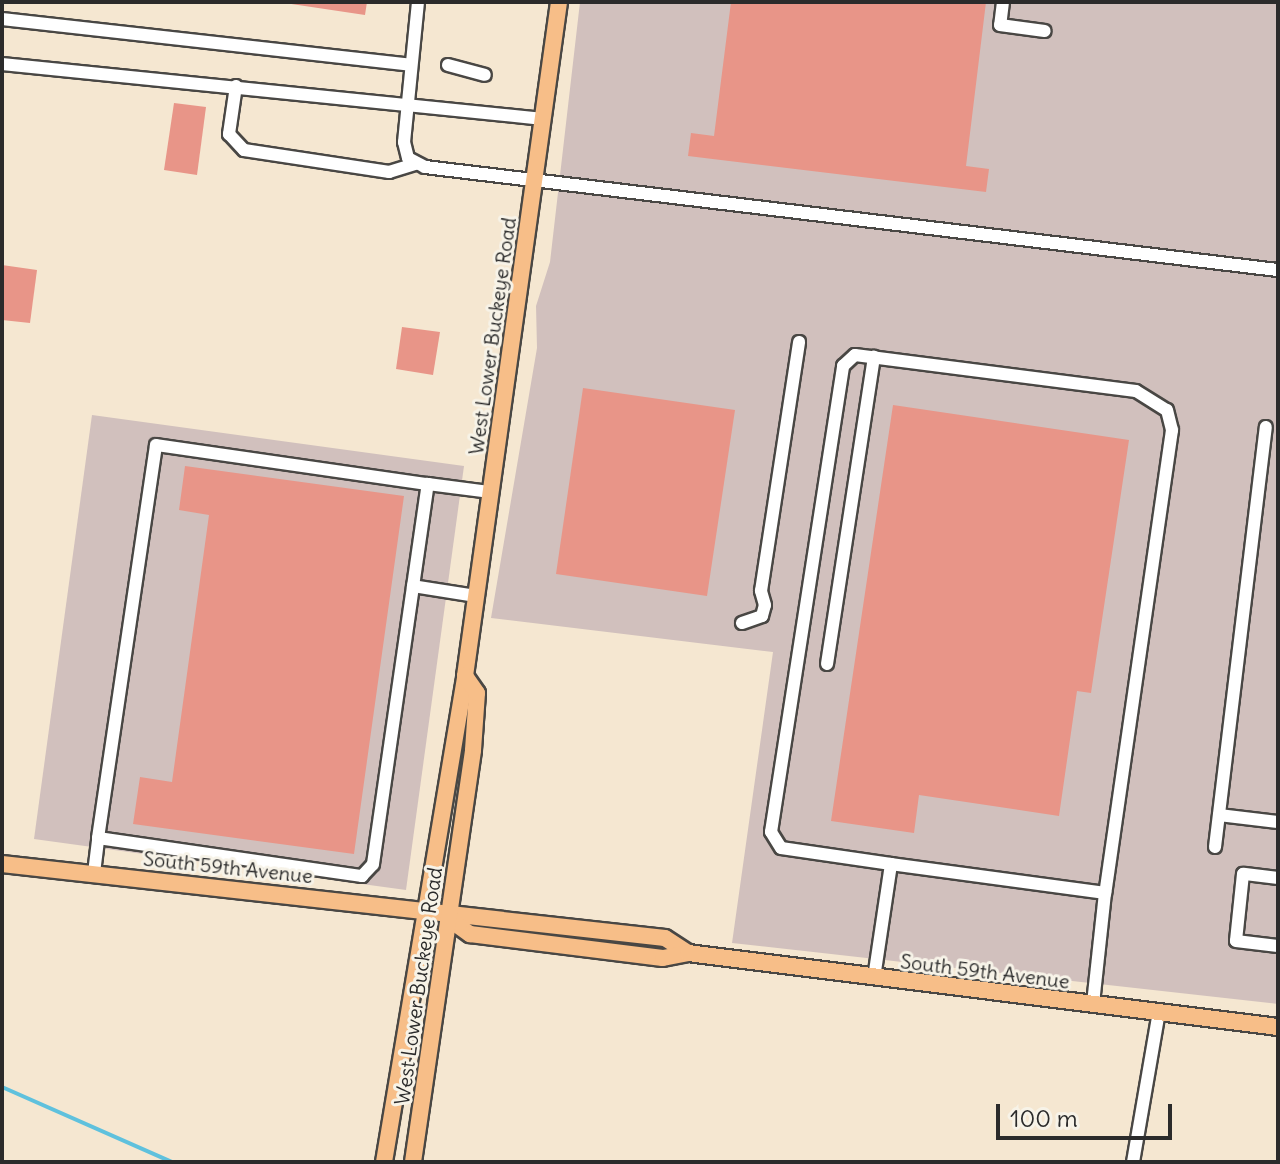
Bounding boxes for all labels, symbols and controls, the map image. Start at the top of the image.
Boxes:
street label: West Lower Buckeye Road [463,216,521,456]
street label: South 59th Avenue [142,846,314,888]
street label: West Lower Buckeye Road [389,866,447,1106]
street label: South 59th Avenue [899,949,1071,993]
scale bar [1000,1088,1176,1138]
text: 100 m [1010,1103,1078,1133]

